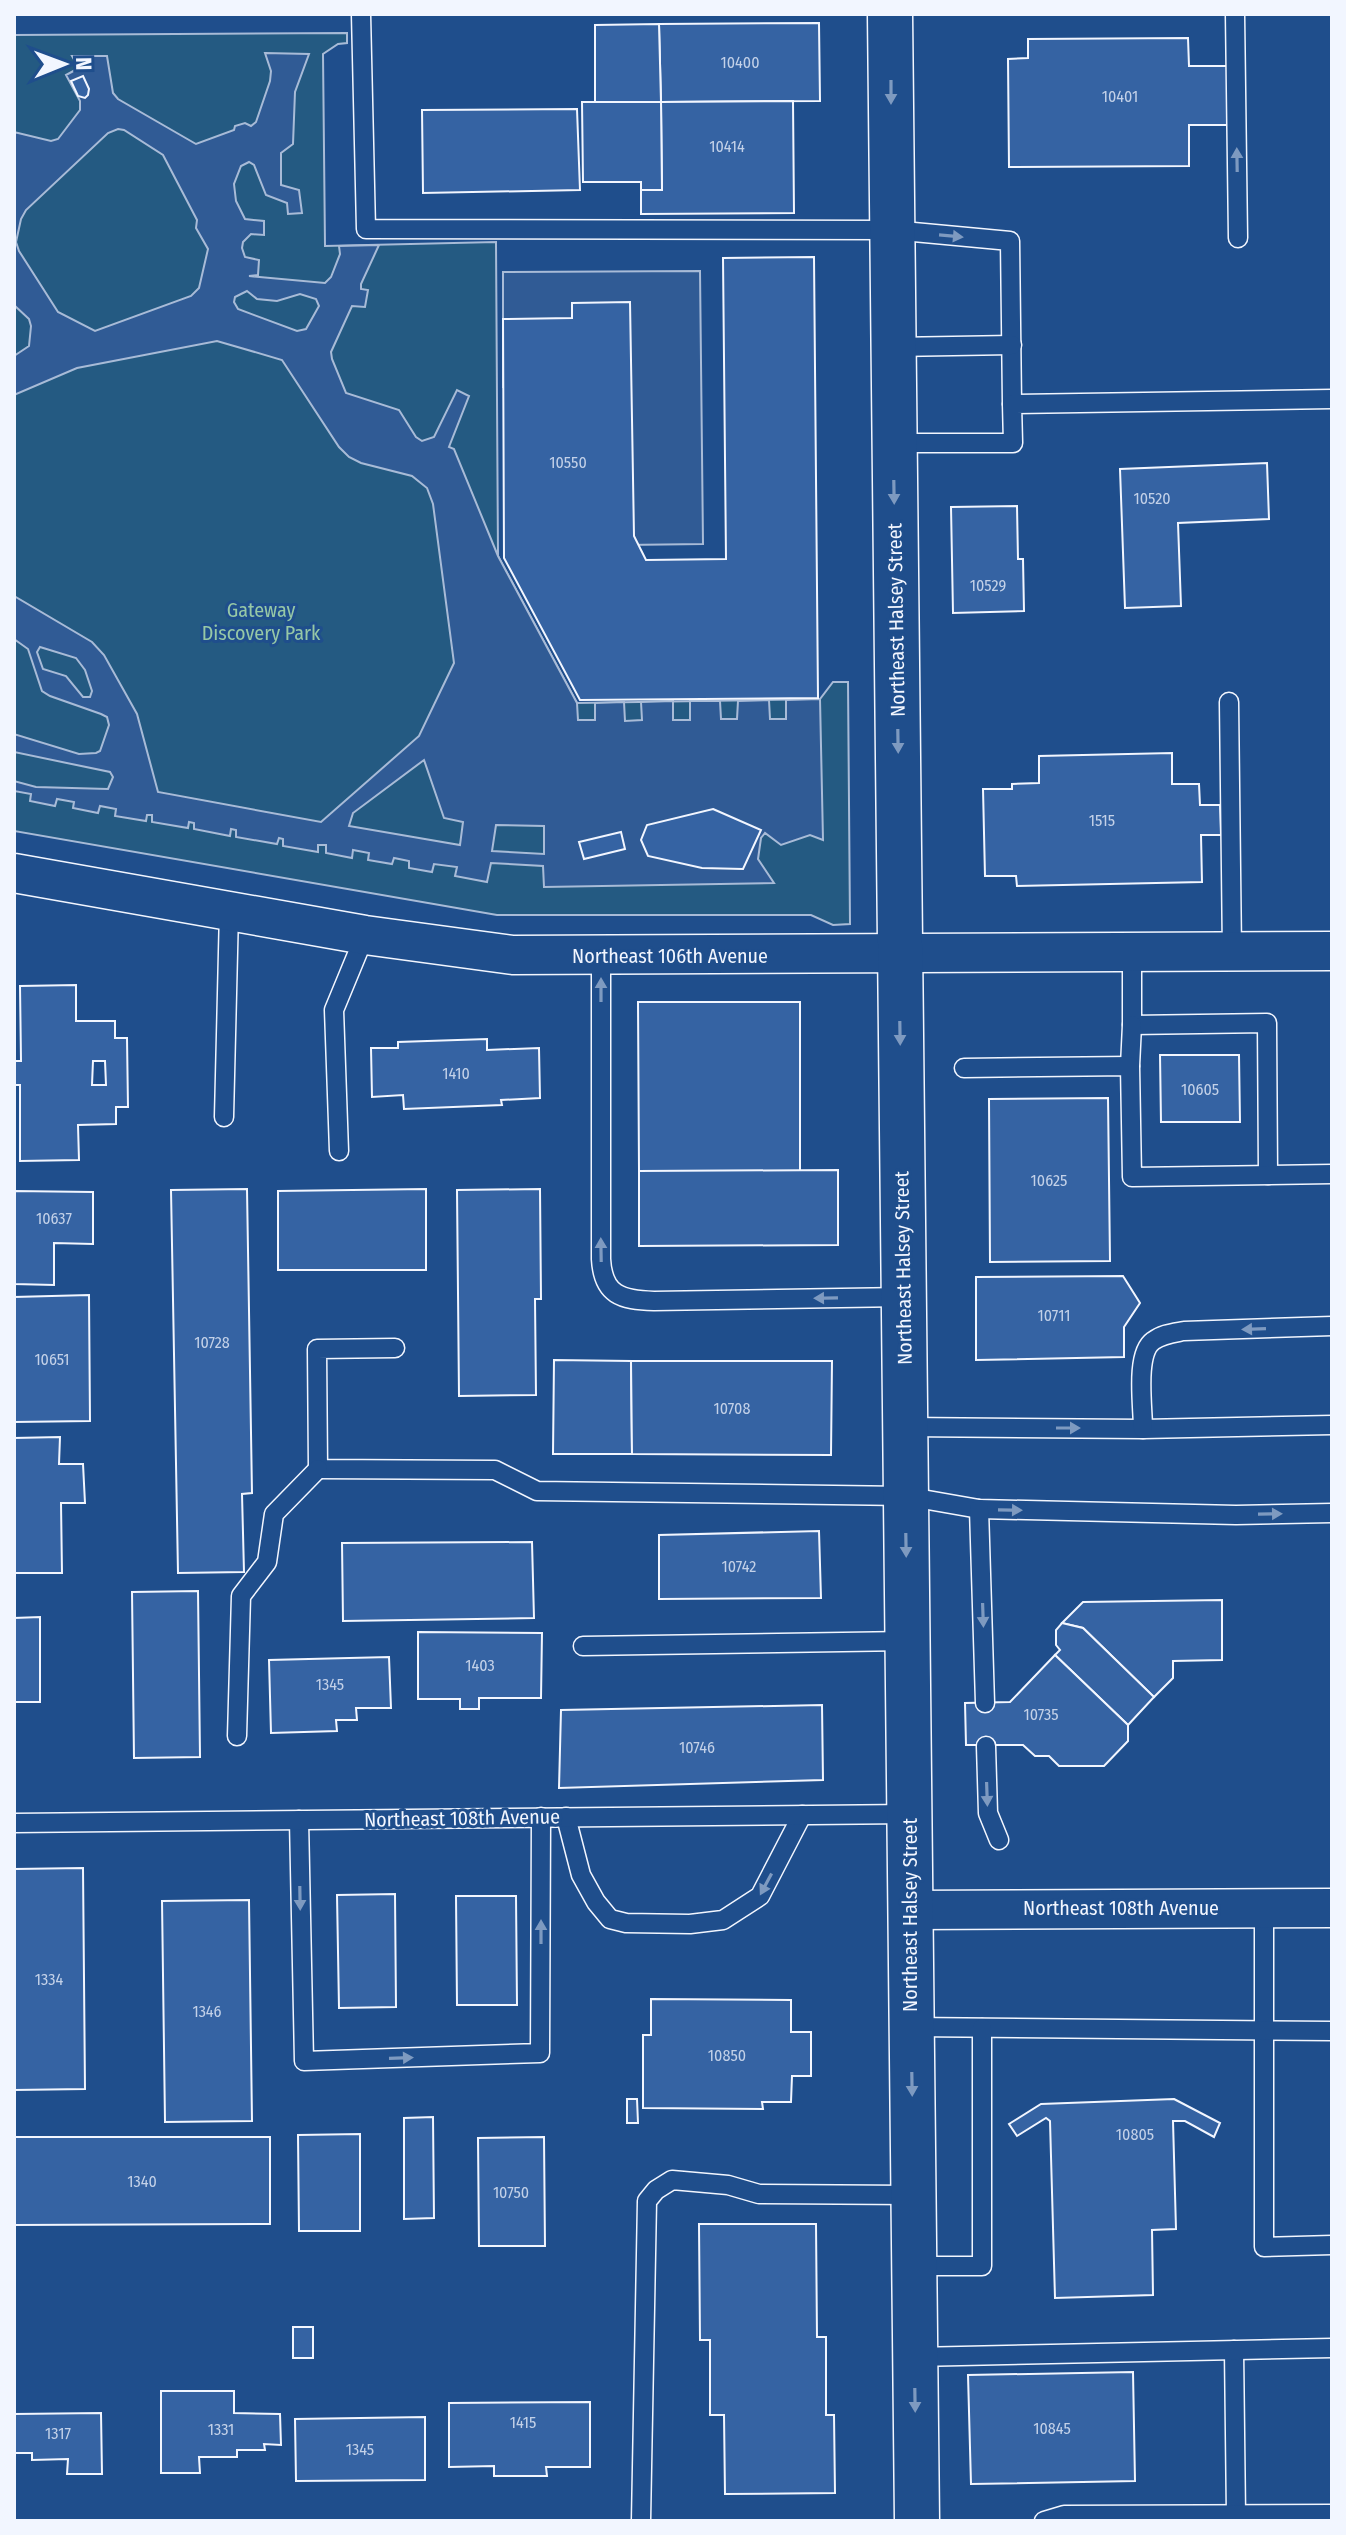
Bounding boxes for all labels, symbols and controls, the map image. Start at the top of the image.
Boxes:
north arrow [24,24,104,104]
house number: 10400 [721,53,760,72]
text: N [70,57,97,70]
one-way arrow [884,80,897,105]
house number: 10401 [1102,87,1138,106]
house number: 10414 [709,137,745,156]
one-way arrow [1231,147,1243,172]
one-way arrow [939,229,964,242]
house number: 10550 [549,453,587,472]
one-way arrow [888,480,900,505]
house number: 10520 [1133,489,1171,508]
street label: Northeast Halsey Street [882,522,910,717]
house number: 10529 [970,576,1006,595]
park label: Gateway Discovery Park [202,598,321,645]
one-way arrow [892,729,904,754]
house number: 1515 [1089,811,1115,830]
street label: Northeast 106th Avenue [572,944,768,968]
one-way arrow [595,977,607,1002]
one-way arrow [894,1021,906,1046]
house number: 1410 [442,1064,470,1083]
house number: 10605 [1181,1080,1219,1099]
street label: Northeast Halsey Street [889,1170,917,1365]
house number: 10625 [1031,1171,1067,1190]
house number: 10637 [36,1209,73,1228]
one-way arrow [595,1237,607,1262]
one-way arrow [813,1292,838,1304]
house number: 10711 [1038,1306,1070,1325]
one-way arrow [1241,1322,1266,1335]
house number: 10728 [194,1333,230,1352]
house number: 10651 [34,1350,70,1369]
house number: 10708 [714,1399,750,1418]
one-way arrow [1056,1422,1081,1434]
one-way arrow [998,1504,1023,1516]
one-way arrow [1258,1508,1283,1521]
one-way arrow [900,1533,912,1558]
house number: 10742 [722,1557,756,1576]
one-way arrow [976,1603,989,1628]
house number: 1403 [465,1656,495,1675]
house number: 1345 [316,1675,344,1694]
house number: 10735 [1023,1705,1059,1724]
house number: 10746 [679,1738,715,1757]
one-way arrow [981,1782,994,1807]
street label: Northeast 108th Avenue [364,1804,560,1832]
street label: Northeast Halsey Street [898,1818,922,2012]
one-way arrow [759,1872,772,1895]
one-way arrow [294,1886,307,1911]
street label: Northeast 108th Avenue [1023,1896,1219,1920]
one-way arrow [535,1919,547,1944]
house number: 1334 [35,1970,63,1989]
house number: 1346 [192,2002,222,2021]
house number: 10850 [708,2046,746,2065]
one-way arrow [389,2051,414,2064]
one-way arrow [906,2072,918,2097]
house number: 10805 [1116,2125,1154,2144]
house number: 1340 [127,2172,157,2191]
house number: 10750 [493,2183,529,2202]
one-way arrow [909,2388,922,2413]
house number: 1415 [510,2413,536,2432]
house number: 10845 [1033,2419,1071,2438]
house number: 1331 [208,2420,234,2439]
house number: 1317 [45,2424,71,2443]
house number: 1345 [346,2440,374,2459]

